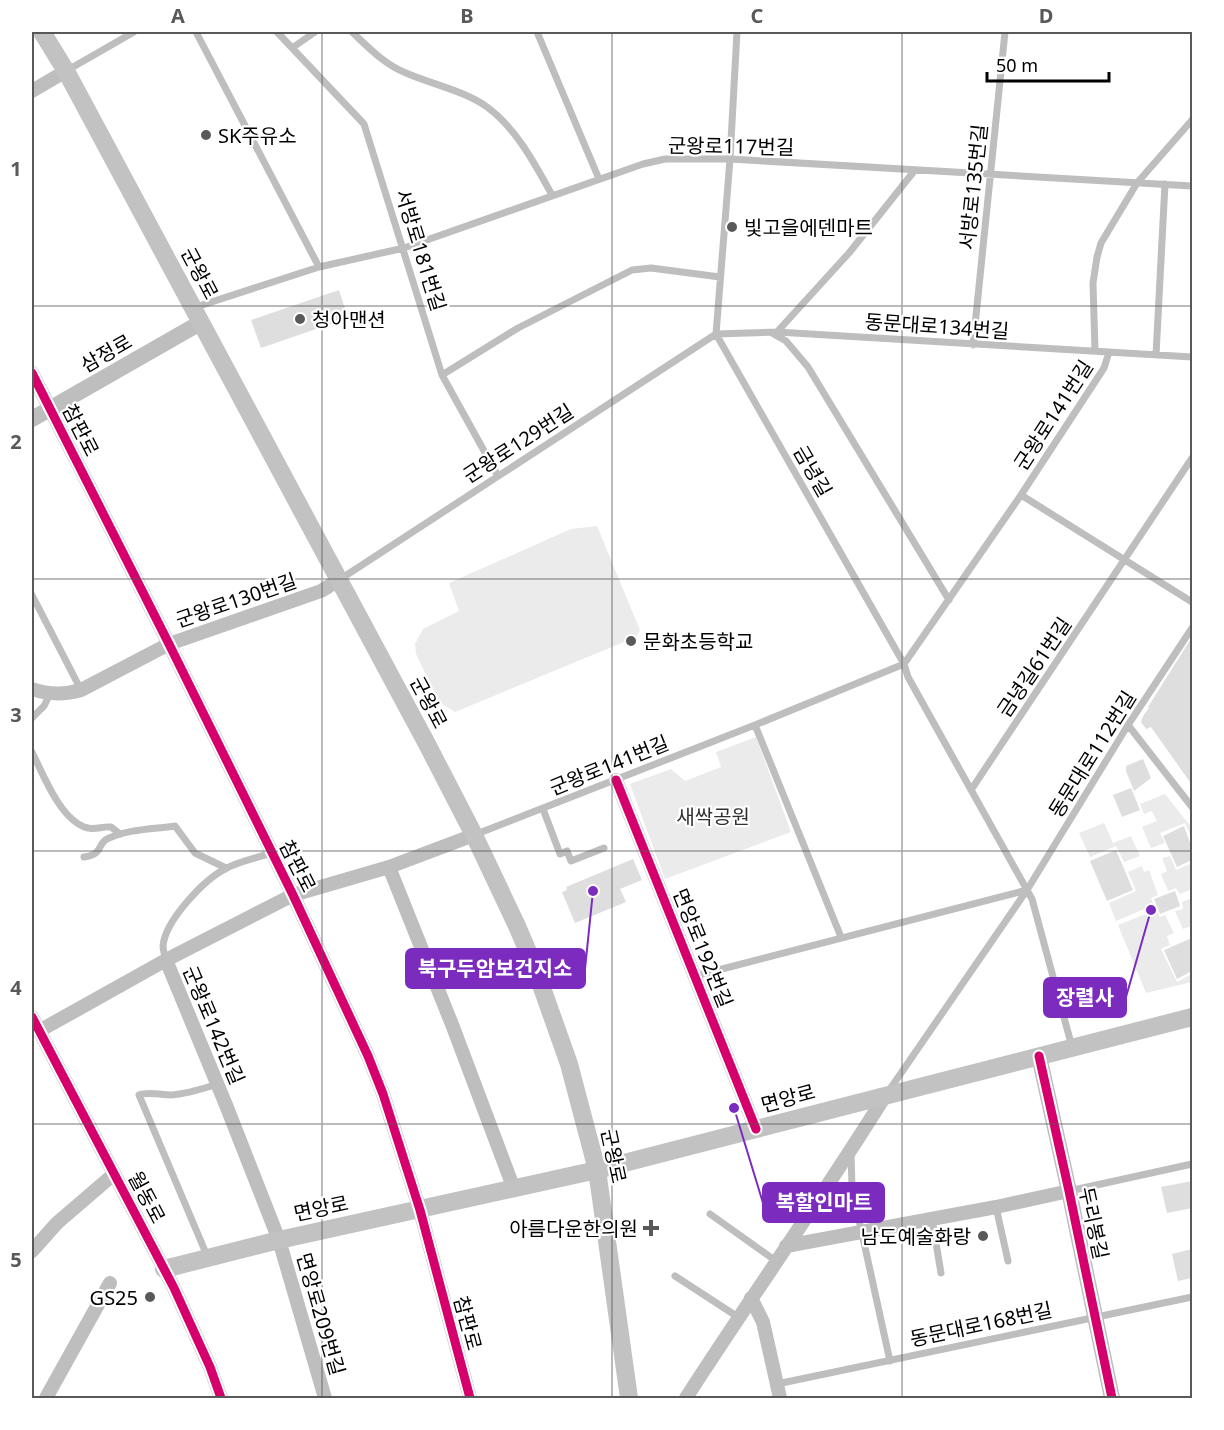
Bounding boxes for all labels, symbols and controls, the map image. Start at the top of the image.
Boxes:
text: A [171,2,185,29]
text: B [460,2,474,29]
text: C [751,2,764,29]
text: D [1039,2,1053,29]
scale bar [987,45,1108,83]
text: 50 m [996,53,1038,77]
place label: SK주유소 [218,122,297,149]
street label: 서방로135번길 [953,123,993,251]
marker: SK주유소 [199,128,213,142]
street label: 군왕로117번길 [668,131,794,161]
text: 1 [10,155,22,182]
street label: 서방로181번길 [390,186,452,314]
place label: 빛고을에덴마트 [744,214,873,241]
marker: 빛고을에덴마트 [725,220,739,234]
street label: 군왕로 [175,242,225,304]
place label: 청아맨션 [312,306,386,333]
street label: 동문대로134번길 [864,307,1010,345]
marker: 청아맨션 [293,312,307,326]
street label: 삼정로 [75,328,137,378]
street label: 군왕로141번길 [1007,355,1099,475]
street label: 군왕로129번길 [458,397,578,489]
street label: 참판로 [56,399,106,461]
text: 2 [10,428,22,455]
street label: 금녕길 [788,440,838,502]
street label: 군왕로130번길 [172,567,300,633]
street label: 금녕길61번길 [991,612,1077,722]
place label: 문화초등학교 [643,628,753,655]
marker: 문화초등학교 [624,634,638,648]
street label: 군왕로 [404,671,454,733]
street label: 동문대로112번길 [1042,685,1142,823]
text: 3 [10,701,22,728]
street label: 군왕로141번길 [545,729,673,801]
park label: 새싹공원 [676,803,750,830]
street label: 참판로 [273,835,323,897]
street label: 면앙로192번길 [667,884,739,1012]
callout: 북구두암보건지소 [406,949,585,988]
text: 북구두암보건지소 [418,954,572,982]
street label: 군왕로142번길 [177,962,251,1088]
text: 4 [10,974,22,1001]
callout: 장렬사 [1044,978,1126,1017]
text: 장렬사 [1056,983,1114,1011]
street label: 면앙로 [758,1078,818,1118]
street label: 군왕로 [595,1126,633,1186]
street label: 월동로 [122,1166,172,1228]
callout: 복할인마트 [763,1183,884,1222]
street label: 두리봉길 [1073,1184,1115,1262]
text: 복할인마트 [776,1188,872,1216]
street label: 면앙로 [291,1189,351,1227]
place label: 아름다운한의원 [509,1215,638,1242]
marker: 아름다운한의원 [642,1219,660,1237]
place label: 남도예술화랑 [861,1223,971,1250]
marker: 남도예술화랑 [976,1229,990,1243]
text: 5 [10,1246,22,1273]
street label: 면앙로209번길 [291,1250,351,1378]
place label: GS25 [90,1284,138,1311]
marker: GS25 [143,1290,157,1304]
street label: 참판로 [448,1293,488,1353]
street label: 동문대로168번길 [907,1296,1055,1352]

